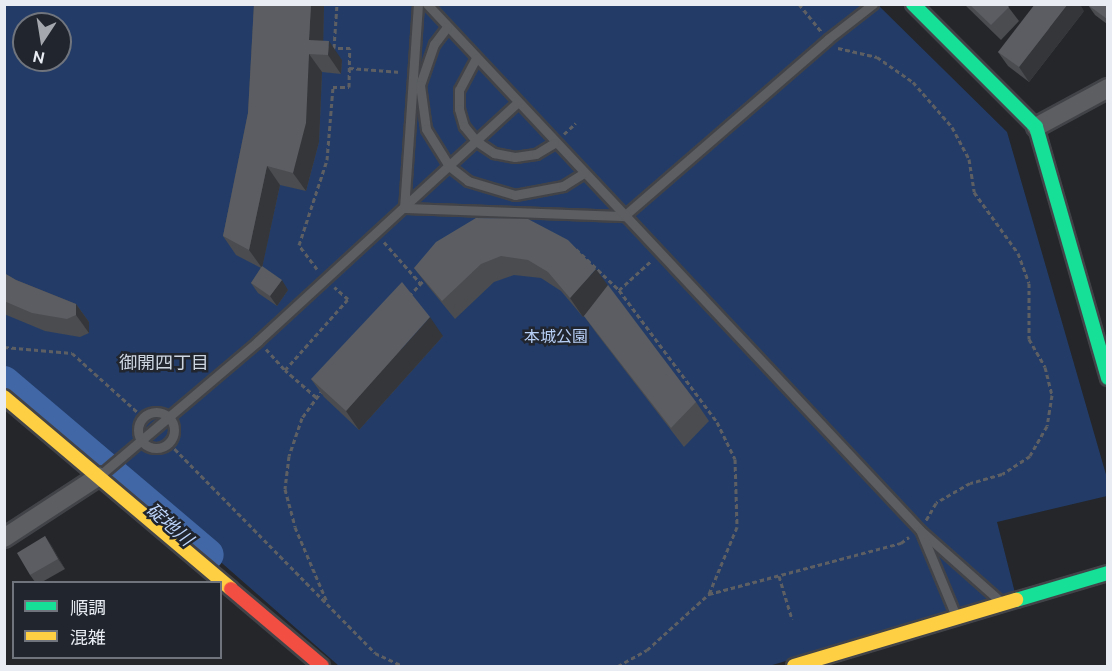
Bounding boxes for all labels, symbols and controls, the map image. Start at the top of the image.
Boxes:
north arrow [12,12,72,72]
text: N [31,48,46,68]
park label: 本城公園 [524,326,588,346]
district label: 御開四丁目 [119,351,209,373]
water label: 碇地川 [143,498,197,550]
legend [12,581,222,659]
text: 順調 [70,597,106,617]
text: 混雑 [70,627,106,647]

